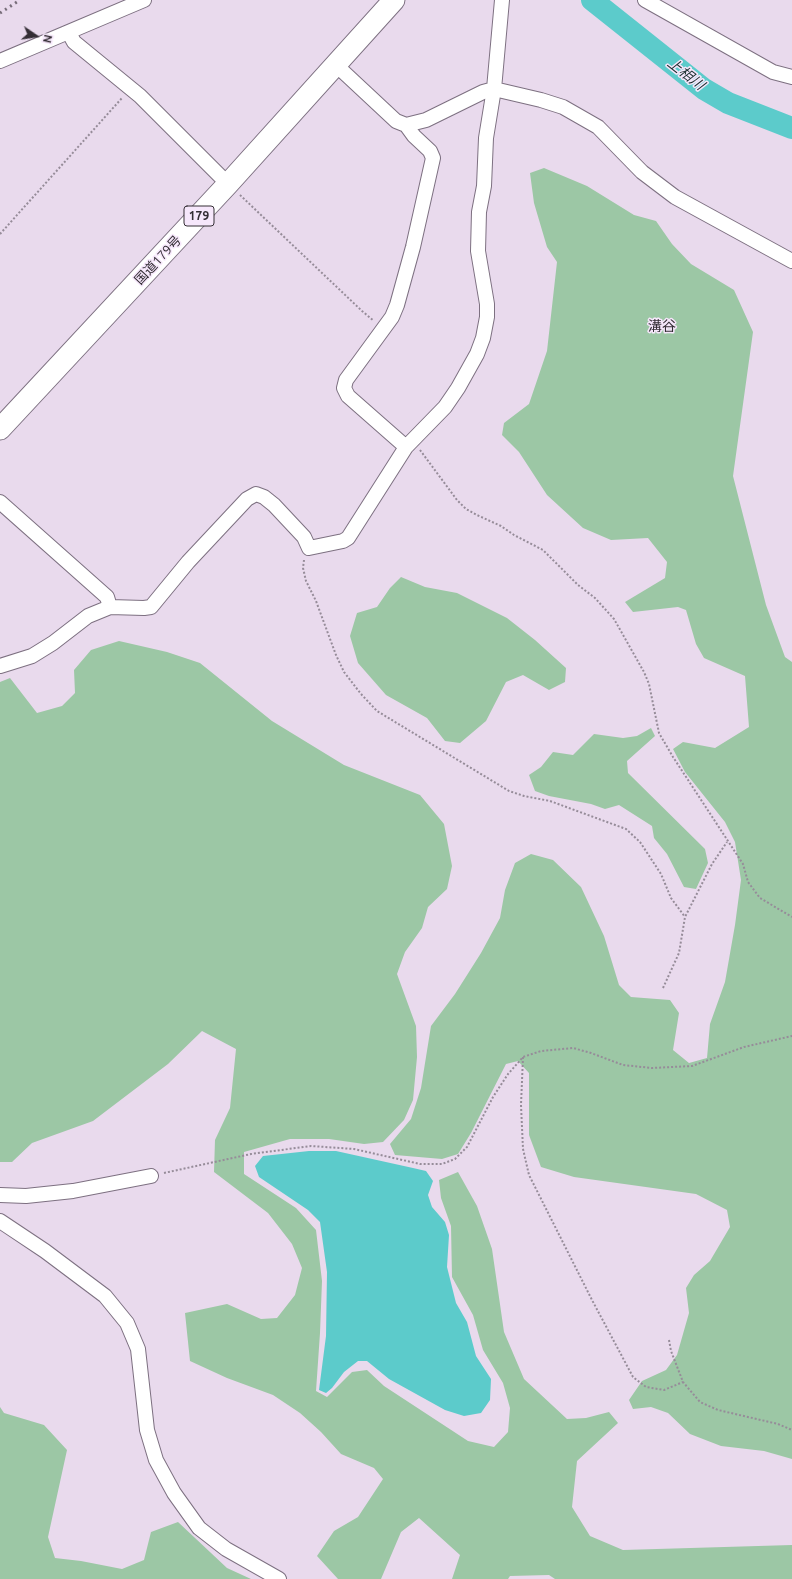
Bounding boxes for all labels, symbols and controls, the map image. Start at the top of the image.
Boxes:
north arrow [16,16,56,56]
text: N [41,33,54,44]
water label: 上相川 [664,54,708,94]
road number: 179 [184,206,214,226]
street label: 国道179号 [131,232,185,288]
district label: 溝谷 [648,318,676,334]

